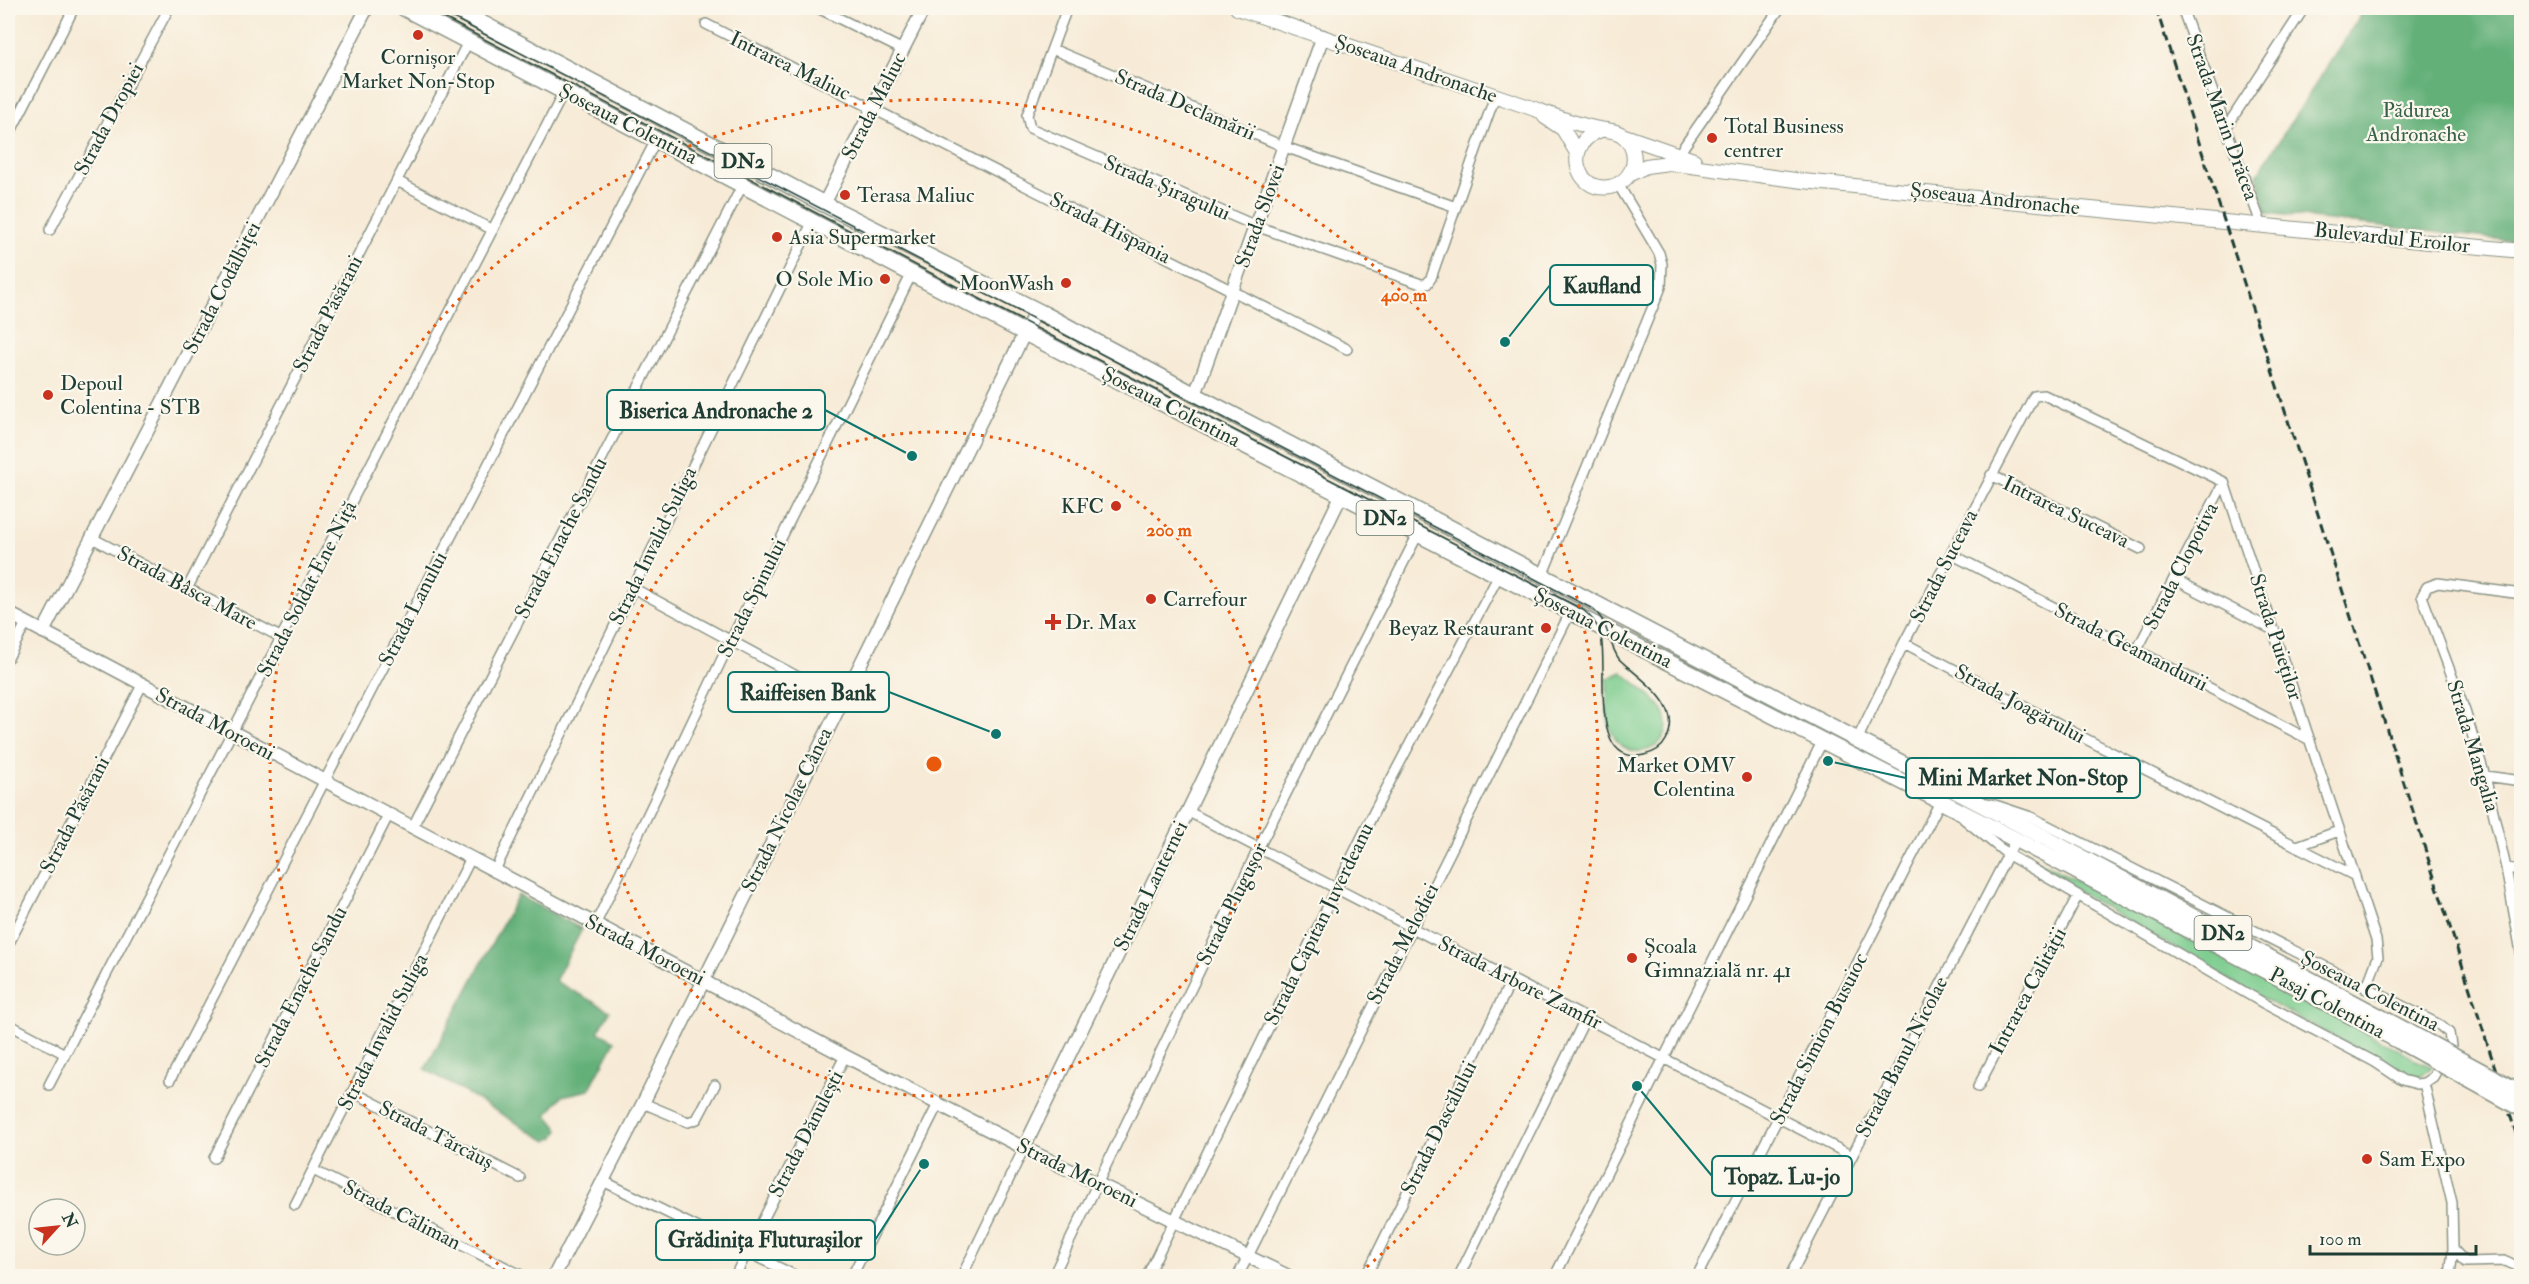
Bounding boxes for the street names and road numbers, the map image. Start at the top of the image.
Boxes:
street label: Intrarea Maliuc [725,25,855,107]
street label: Șoseaua Andronache [1331,29,1501,110]
street label: Strada Marin Drăcea [2179,30,2265,204]
street label: Strada Maliuc [835,47,913,164]
street label: Strada Dropiei [68,58,150,180]
street label: Strada Declamării [1110,63,1260,147]
street label: Șoseaua Colentina [554,77,702,171]
road number: DN2 [714,144,771,178]
street label: Strada Șiragului [1099,149,1235,227]
street label: Strada Slovei [1229,160,1291,272]
street label: Șoseaua Andronache [1909,177,2081,221]
street label: Strada Hispania [1045,186,1176,270]
street label: Bulevardul Eroilor [2313,216,2472,260]
street label: Strada Codălbiței [177,217,267,359]
street label: Strada Păsărani [287,251,369,377]
street label: Șoseaua Colentina [1097,360,1245,454]
street label: Strada Enache Sandu [509,453,613,623]
street label: Strada Invalid Suliga [603,462,703,630]
street label: Intrarea Suceava [1998,470,2134,554]
street label: Strada Soldat Ene Niță [251,496,363,682]
street label: Strada Clopotiva [2137,497,2225,634]
road number: DN2 [1356,501,1414,535]
street label: Strada Suceava [1904,504,1984,627]
street label: Strada Spinului [711,534,793,662]
street label: Strada Bâsca Mare [112,540,262,636]
street label: Strada Lanului [372,547,454,671]
street label: Strada Puieților [2243,570,2309,704]
street label: Șoseaua Colentina [1529,581,1677,675]
street label: Strada Geamandurii [2049,597,2213,698]
street label: Strada Joagărului [1950,658,2091,750]
street label: Strada Mangalia [2440,677,2506,816]
street label: Strada Moroeni [151,681,280,767]
street label: Strada Nicolae Cânea [735,723,839,897]
street label: Strada Păsărani [34,752,116,878]
street label: Strada Lanternei [1108,816,1194,956]
street label: Strada Căpitan Juverdeanu [1258,818,1380,1030]
street label: Strada Plugușor [1191,838,1273,970]
street label: Strada Melodiei [1361,878,1445,1009]
street label: Strada Enache Sandu [249,902,353,1072]
street label: Strada Moroeni [580,908,710,992]
road number: DN2 [2194,916,2252,950]
street label: Intrarea Calității [1983,922,2073,1059]
street label: Strada Arbore Zamfir [1433,930,1607,1036]
street label: Șoseaua Colentina [2296,944,2444,1038]
street label: Strada Invalid Suliga [332,948,434,1115]
street label: Strada Simion Busuioc [1764,948,1874,1130]
street label: Pasaj Colentina [2264,961,2390,1045]
street label: Strada Banul Nicolae [1850,972,1954,1142]
street label: Strada Dascălului [1395,1056,1483,1200]
street label: Strada Dănulești [762,1065,850,1202]
street label: Strada Tărcăuș [374,1095,498,1175]
street label: Strada Moroeni [1012,1132,1142,1214]
street label: Strada Căliman [338,1174,466,1256]

